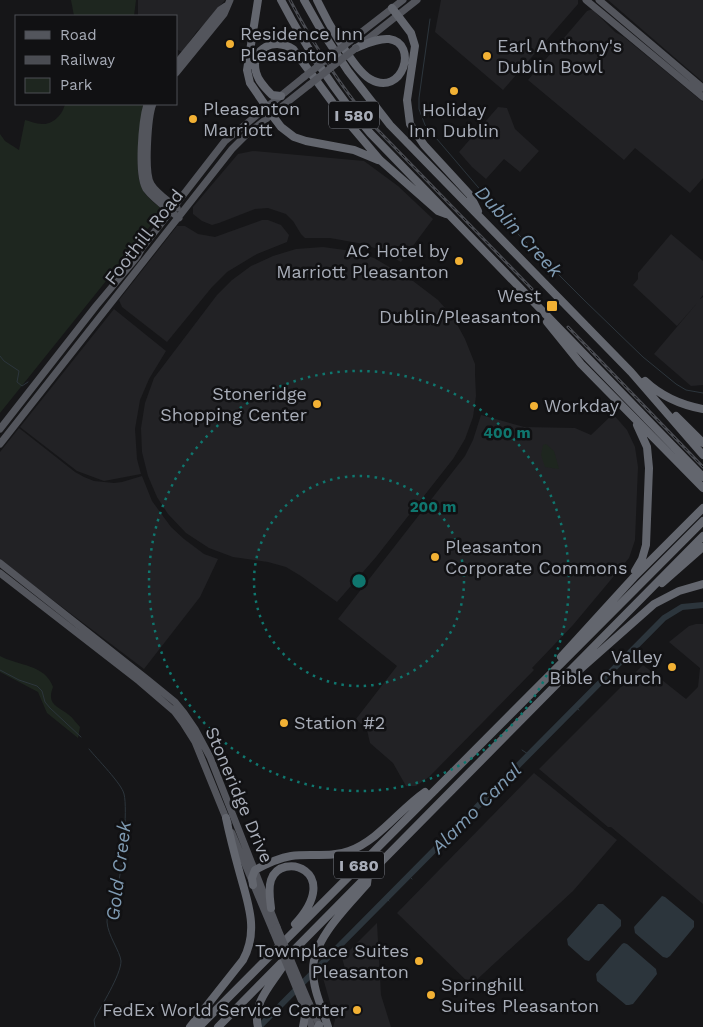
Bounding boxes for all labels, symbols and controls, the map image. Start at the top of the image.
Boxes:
legend [15,15,178,105]
place label: Residence Inn Pleasanton [240,23,363,65]
text: Road [60,26,97,44]
place label: Earl Anthony's Dublin Bowl [497,35,622,77]
marker: Residence Inn Pleasanton [224,38,236,50]
marker: Earl Anthony's Dublin Bowl [481,50,493,62]
text: Railway [60,51,115,69]
text: Park [60,76,93,94]
marker: Holiday Inn Dublin [448,85,460,97]
place label: Pleasanton Marriott [203,98,300,140]
place label: Holiday Inn Dublin [409,99,499,141]
road number: I 580 [329,102,379,128]
marker: Pleasanton Marriott [187,113,199,125]
water label: Dublin Creek [470,181,567,282]
street label: Foothill Road [100,185,187,289]
place label: AC Hotel by Marriott Pleasanton [276,240,450,282]
marker: AC Hotel by Marriott Pleasanton [453,255,465,267]
place label: West Dublin/Pleasanton [379,285,541,327]
marker: West Dublin/Pleasanton [545,299,559,313]
place label: Stoneridge Shopping Center [160,383,307,425]
place label: Workday [544,395,620,416]
marker: Stoneridge Shopping Center [311,398,323,410]
marker: Workday [528,400,540,412]
text: 400 m [483,424,531,442]
text: 200 m [410,498,456,516]
place label: Pleasanton Corporate Commons [445,536,627,578]
marker: Pleasanton Corporate Commons [429,551,441,563]
centre of rings [350,572,368,590]
place label: Valley Bible Church [549,646,663,688]
marker: Valley Bible Church [666,661,678,673]
place label: Station #2 [294,712,385,733]
marker: Station #2 [278,717,290,729]
street label: Stoneridge Drive [201,724,278,866]
water label: Alamo Canal [426,758,526,859]
water label: Gold Creek [101,819,136,922]
road number: I 680 [334,852,384,878]
place label: Townplace Suites Pleasanton [255,940,409,982]
marker: Townplace Suites Pleasanton [413,955,425,967]
place label: Springhill Suites Pleasanton [441,974,599,1016]
marker: Springhill Suites Pleasanton [425,989,437,1001]
place label: FedEx World Service Center [102,999,347,1020]
marker: FedEx World Service Center [351,1004,363,1016]

